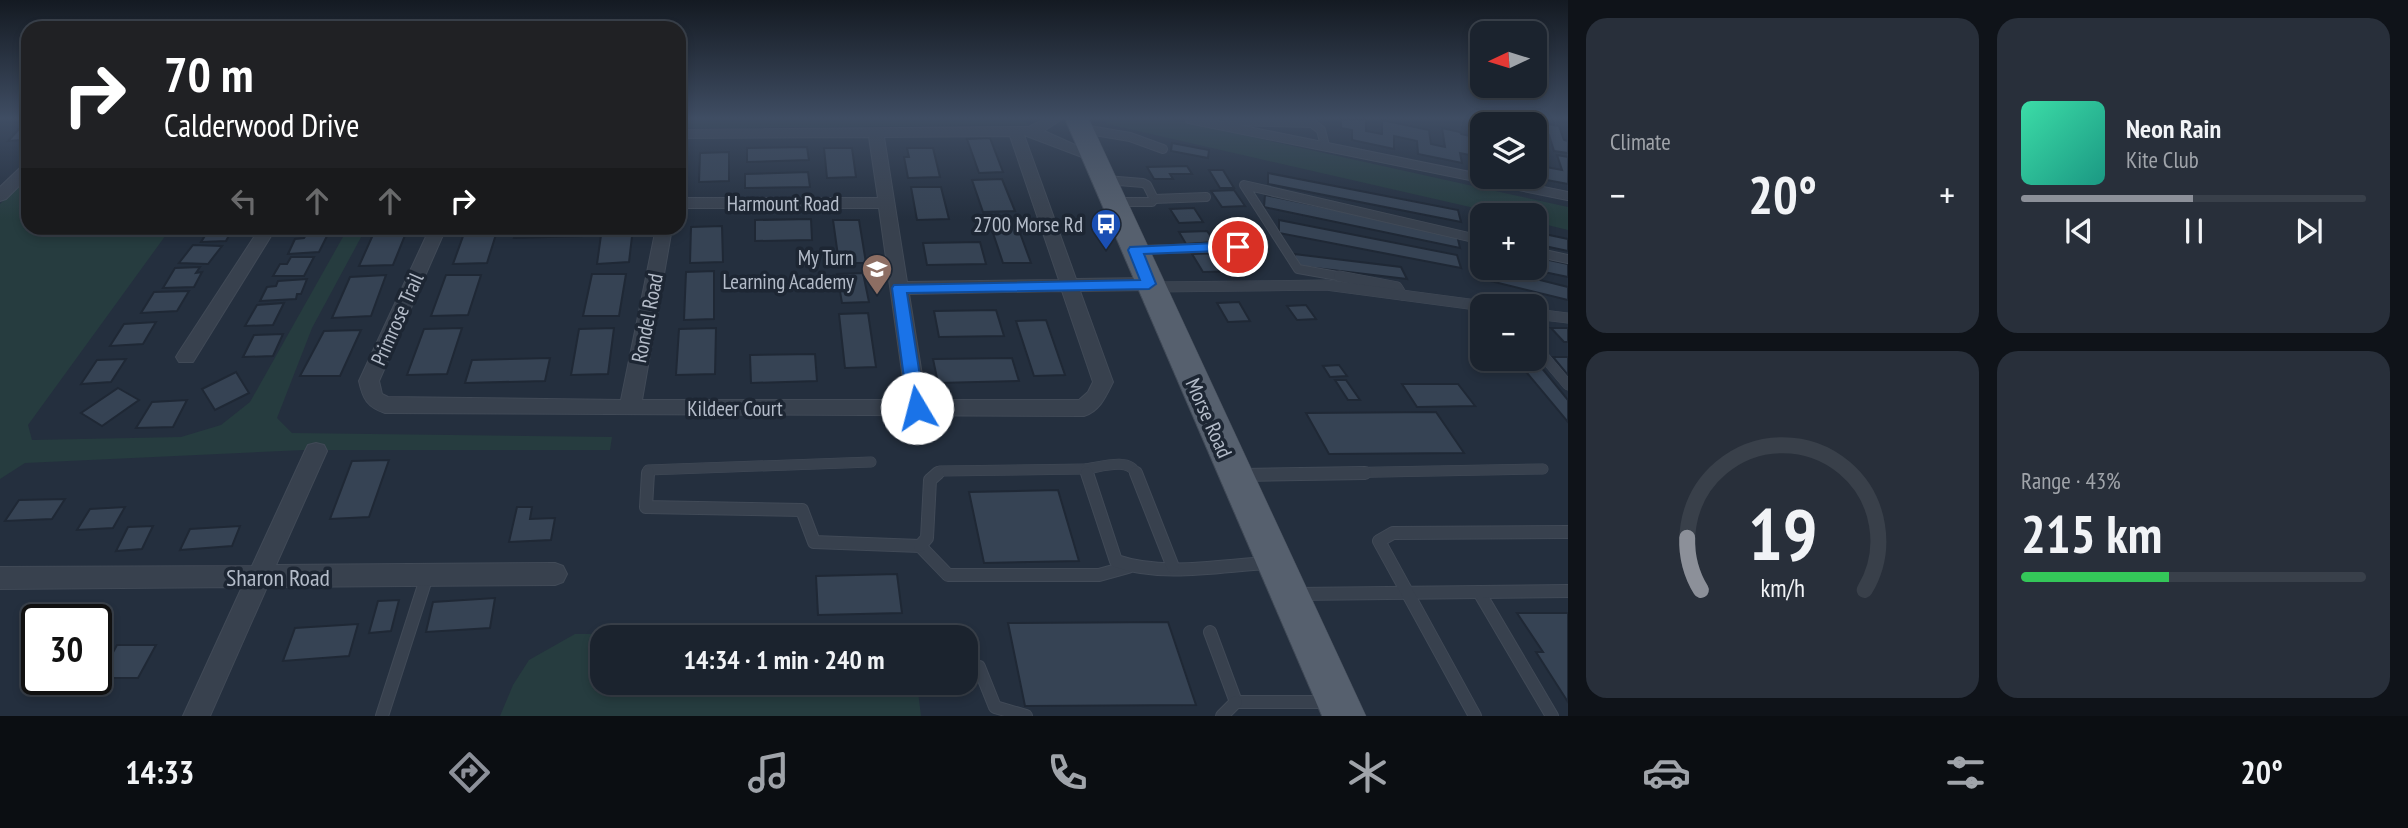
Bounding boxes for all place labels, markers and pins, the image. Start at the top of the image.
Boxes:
bus stop icon: 2700 Morse Rd [1089,207,1123,251]
place label: 2700 Morse Rd [973,211,1083,238]
pin [1208,217,1268,277]
place label: My Turn Learning Academy [723,244,854,295]
school or university icon: My Turn Learning Academy [860,252,894,296]

